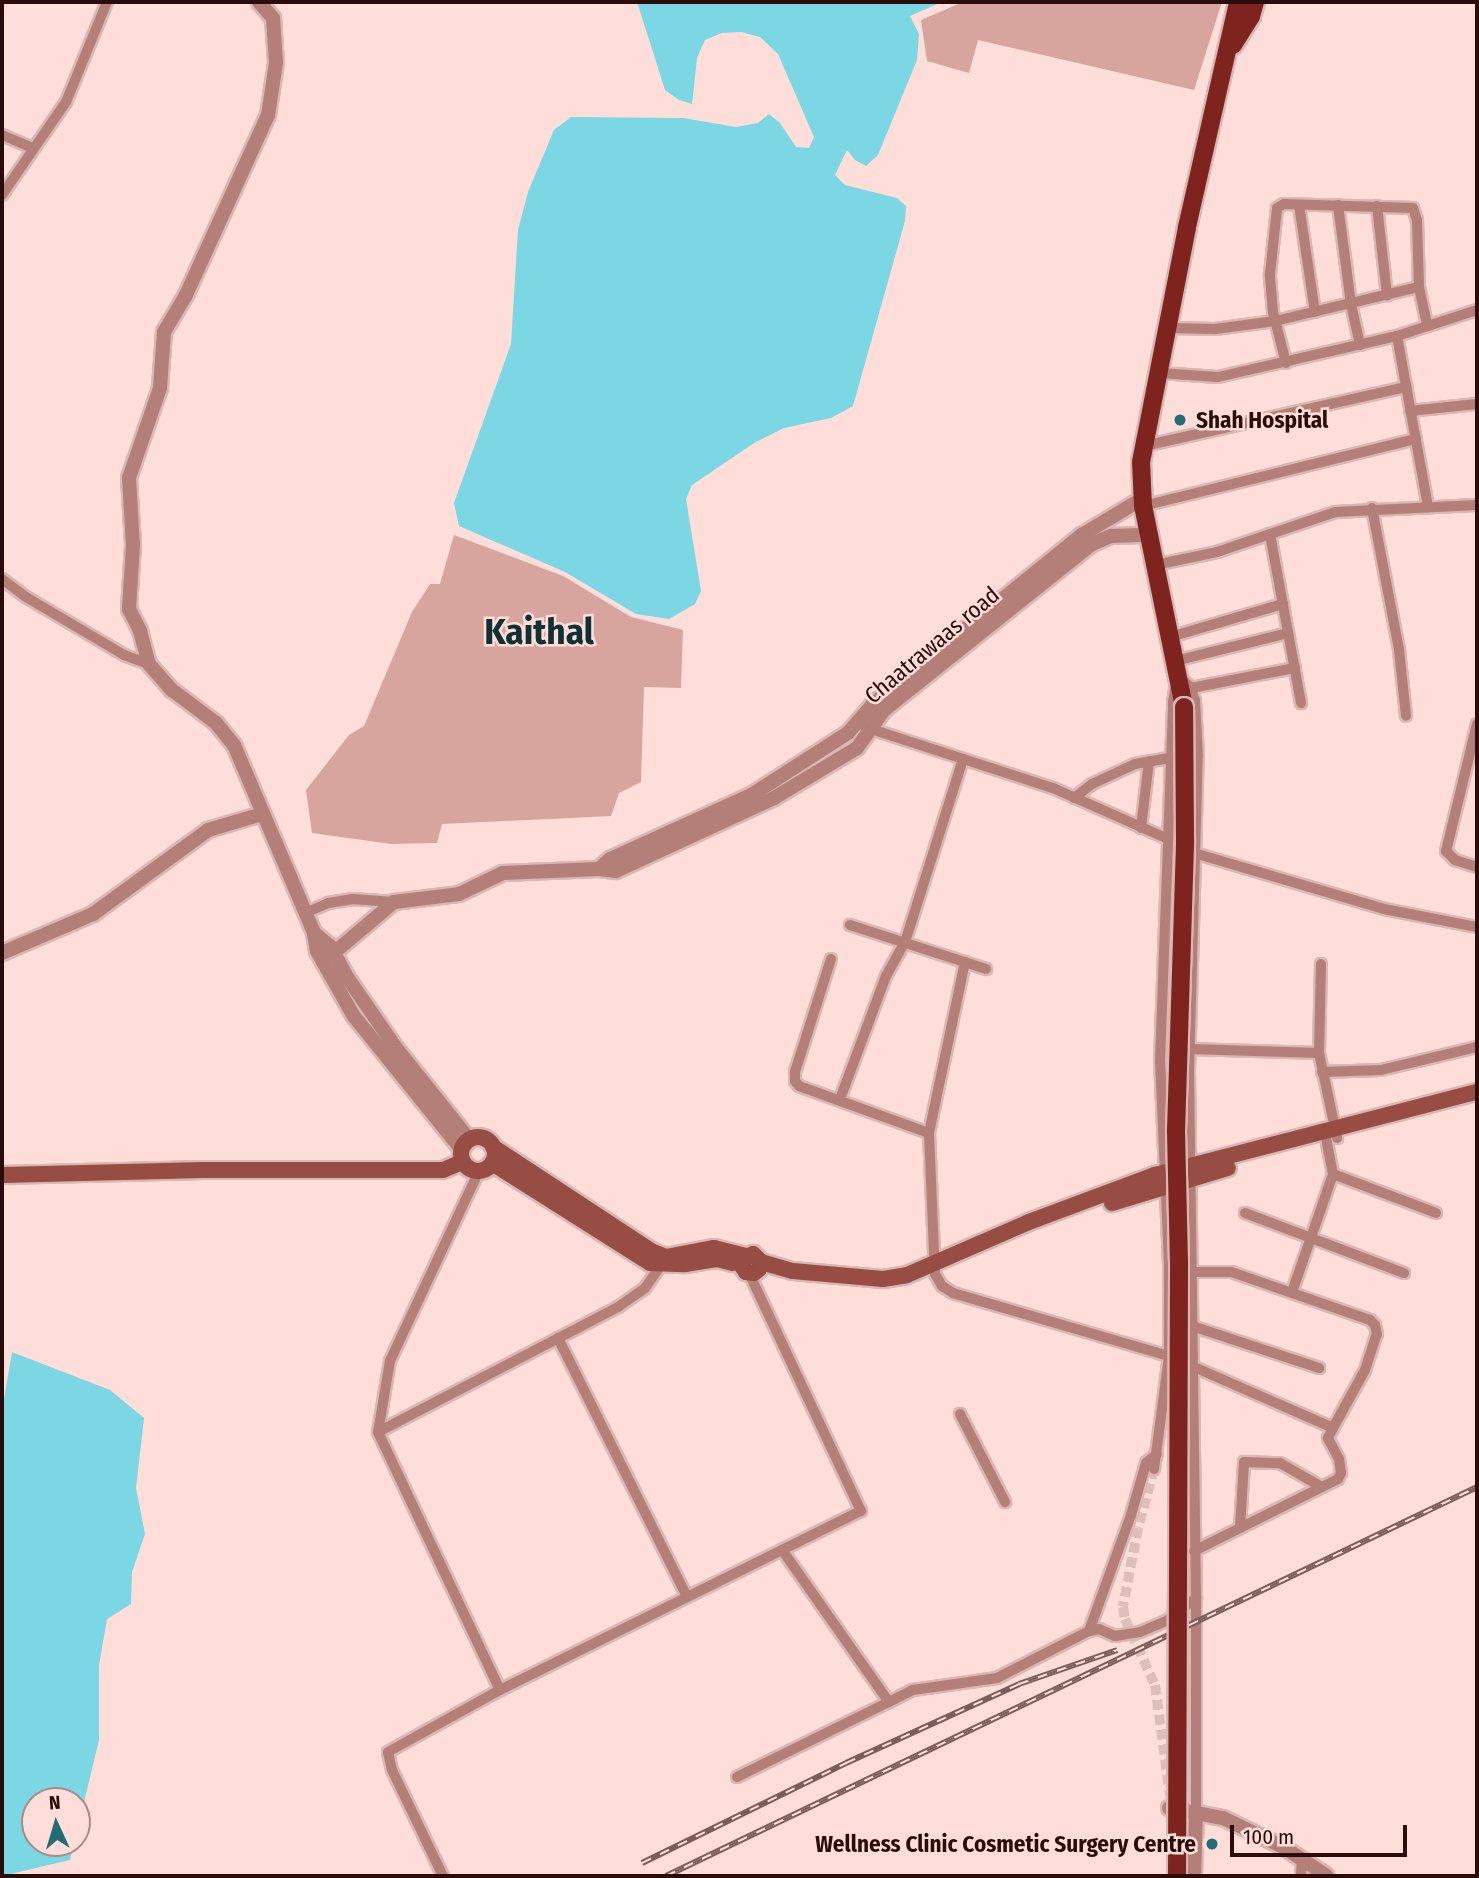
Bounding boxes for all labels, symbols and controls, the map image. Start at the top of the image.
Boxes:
place label: Shah Hospital [1196,406,1328,434]
marker: Shah Hospital [1170,410,1190,430]
street label: Chaatrawaas road [859,581,1005,709]
district label: Kaithal [484,610,594,654]
north arrow [21,1787,91,1857]
text: N [48,1791,61,1814]
scale bar [1234,1812,1411,1856]
text: 100 m [1243,1824,1294,1850]
place label: Wellness Clinic Cosmetic Surgery Centre [815,1830,1196,1858]
marker: Wellness Clinic Cosmetic Surgery Centre [1202,1834,1222,1854]

